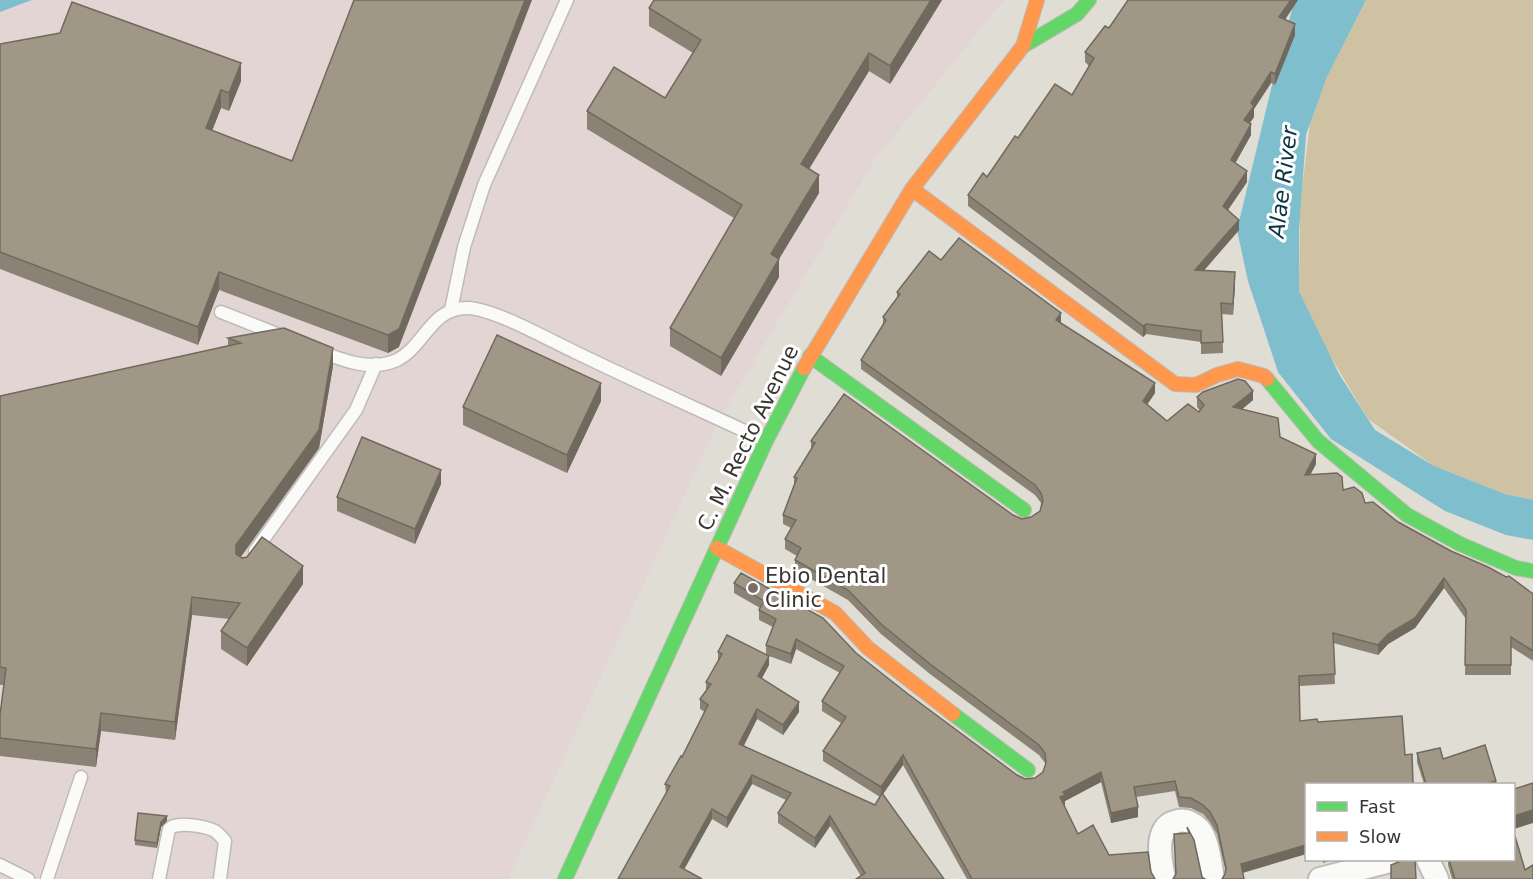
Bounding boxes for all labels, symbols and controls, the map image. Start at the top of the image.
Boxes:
water label: Alae River [1264,123,1302,241]
street label: C. M. Recto Avenue [693,341,803,535]
place label: Ebio Dental Clinic [765,564,886,612]
marker: Ebio Dental Clinic [746,581,760,595]
legend [1305,783,1515,861]
text: Fast [1359,796,1395,817]
text: Slow [1359,826,1401,847]

